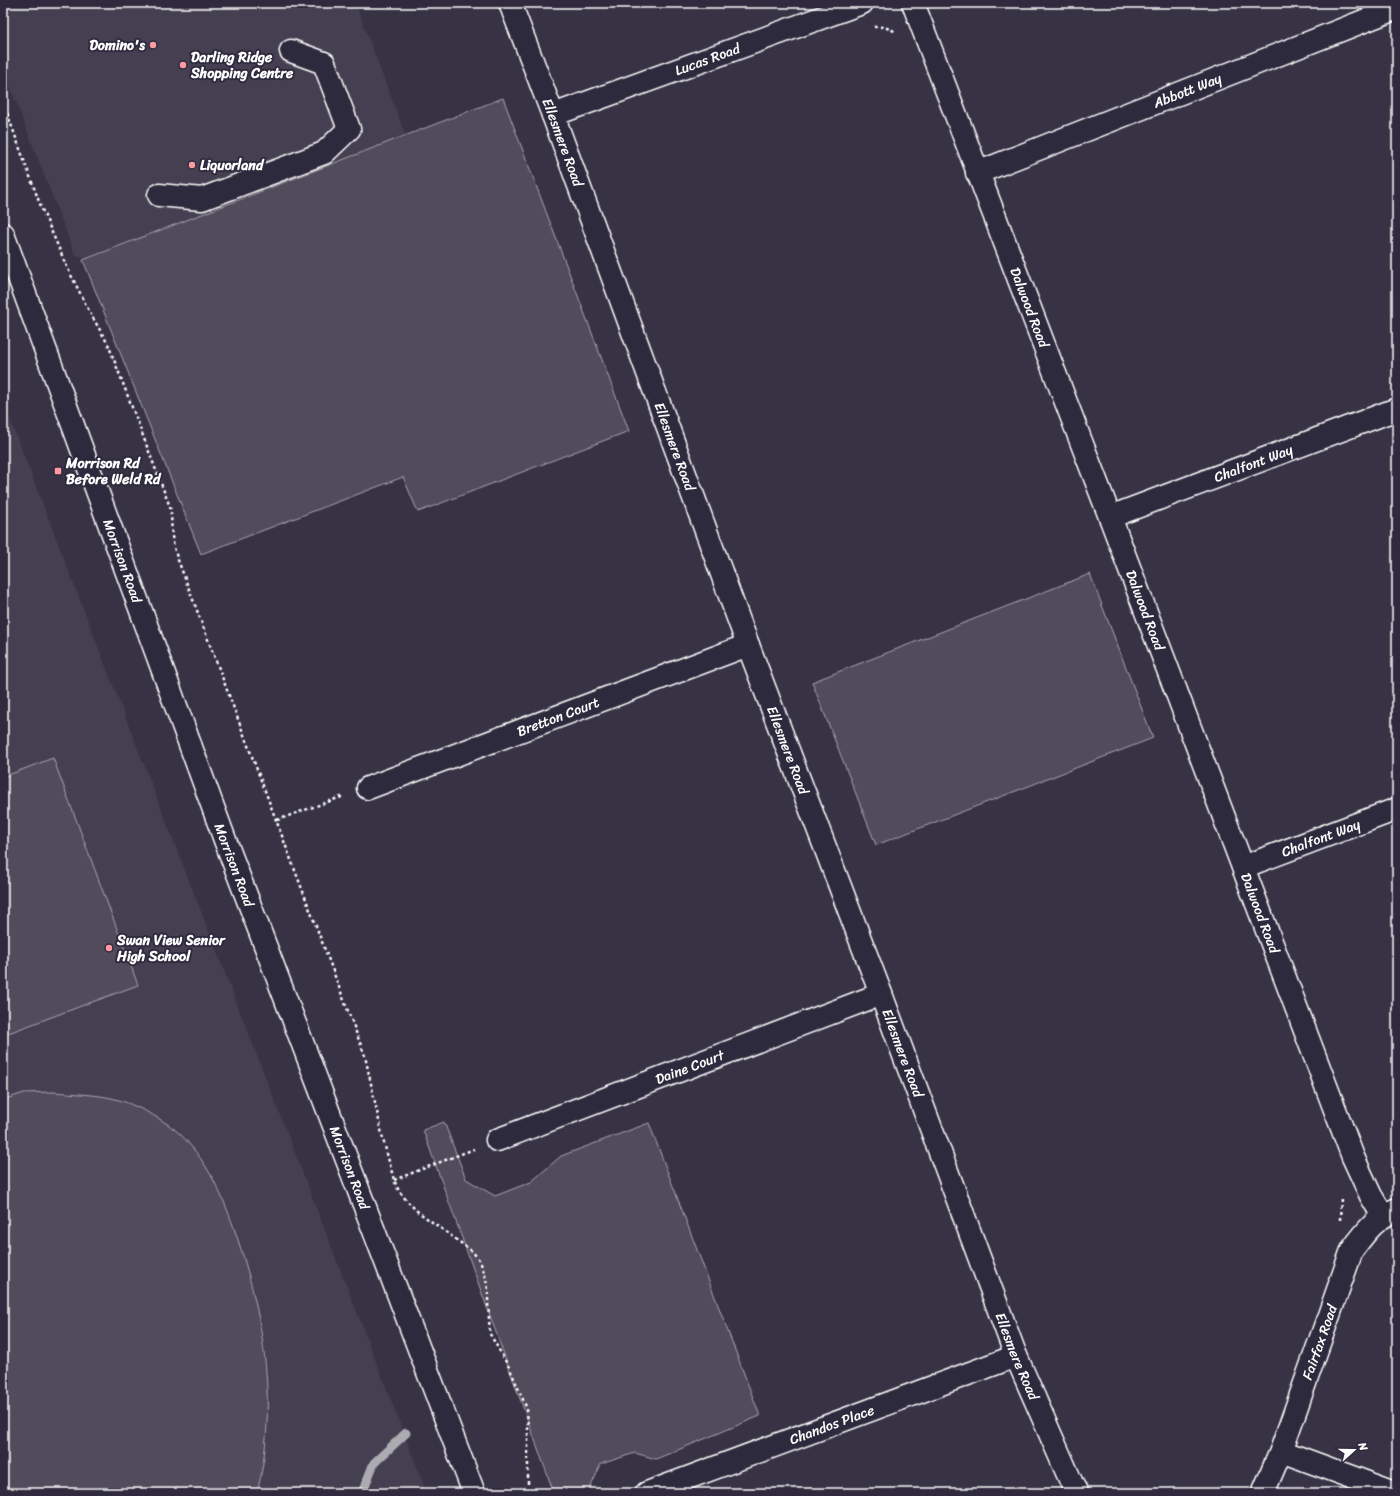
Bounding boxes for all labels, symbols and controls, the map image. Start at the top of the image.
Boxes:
place label: Domino's [89,33,145,58]
street label: Lucas Road [671,36,745,83]
marker: Domino's [148,40,158,50]
place label: Darling Ridge Shopping Centre [190,45,294,86]
marker: Darling Ridge Shopping Centre [178,60,188,70]
street label: Abbott Way [1149,66,1226,116]
street label: Ellesmere Road [535,94,591,192]
place label: Liquorland [200,153,265,178]
marker: Liquorland [187,160,197,170]
street label: Dalwood Road [1002,264,1057,353]
street label: Ellesmere Road [647,399,703,496]
street label: Chalfont Way [1210,437,1297,490]
place label: Morrison Rd Before Weld Rd [65,451,162,492]
marker: Morrison Rd Before Weld Rd [53,466,63,476]
street label: Morrison Road [95,515,150,608]
street label: Dalwood Road [1118,566,1172,656]
street label: Bretton Court [513,690,603,744]
street label: Ellesmere Road [759,702,816,799]
street label: Chalfont Way [1278,812,1365,864]
street label: Morrison Road [207,820,262,912]
street label: Dalwood Road [1233,869,1287,958]
place label: Swan View Senior High School [116,928,226,969]
marker: Swan View Senior High School [104,943,114,953]
street label: Ellesmere Road [875,1005,931,1102]
street label: Daine Court [652,1042,729,1092]
street label: Morrison Road [322,1122,377,1215]
street label: Fairfax Road [1295,1300,1345,1383]
street label: Ellesmere Road [988,1309,1046,1406]
street label: Chandos Place [786,1398,878,1452]
north arrow [1334,1430,1374,1470]
text: N [1352,1439,1373,1454]

